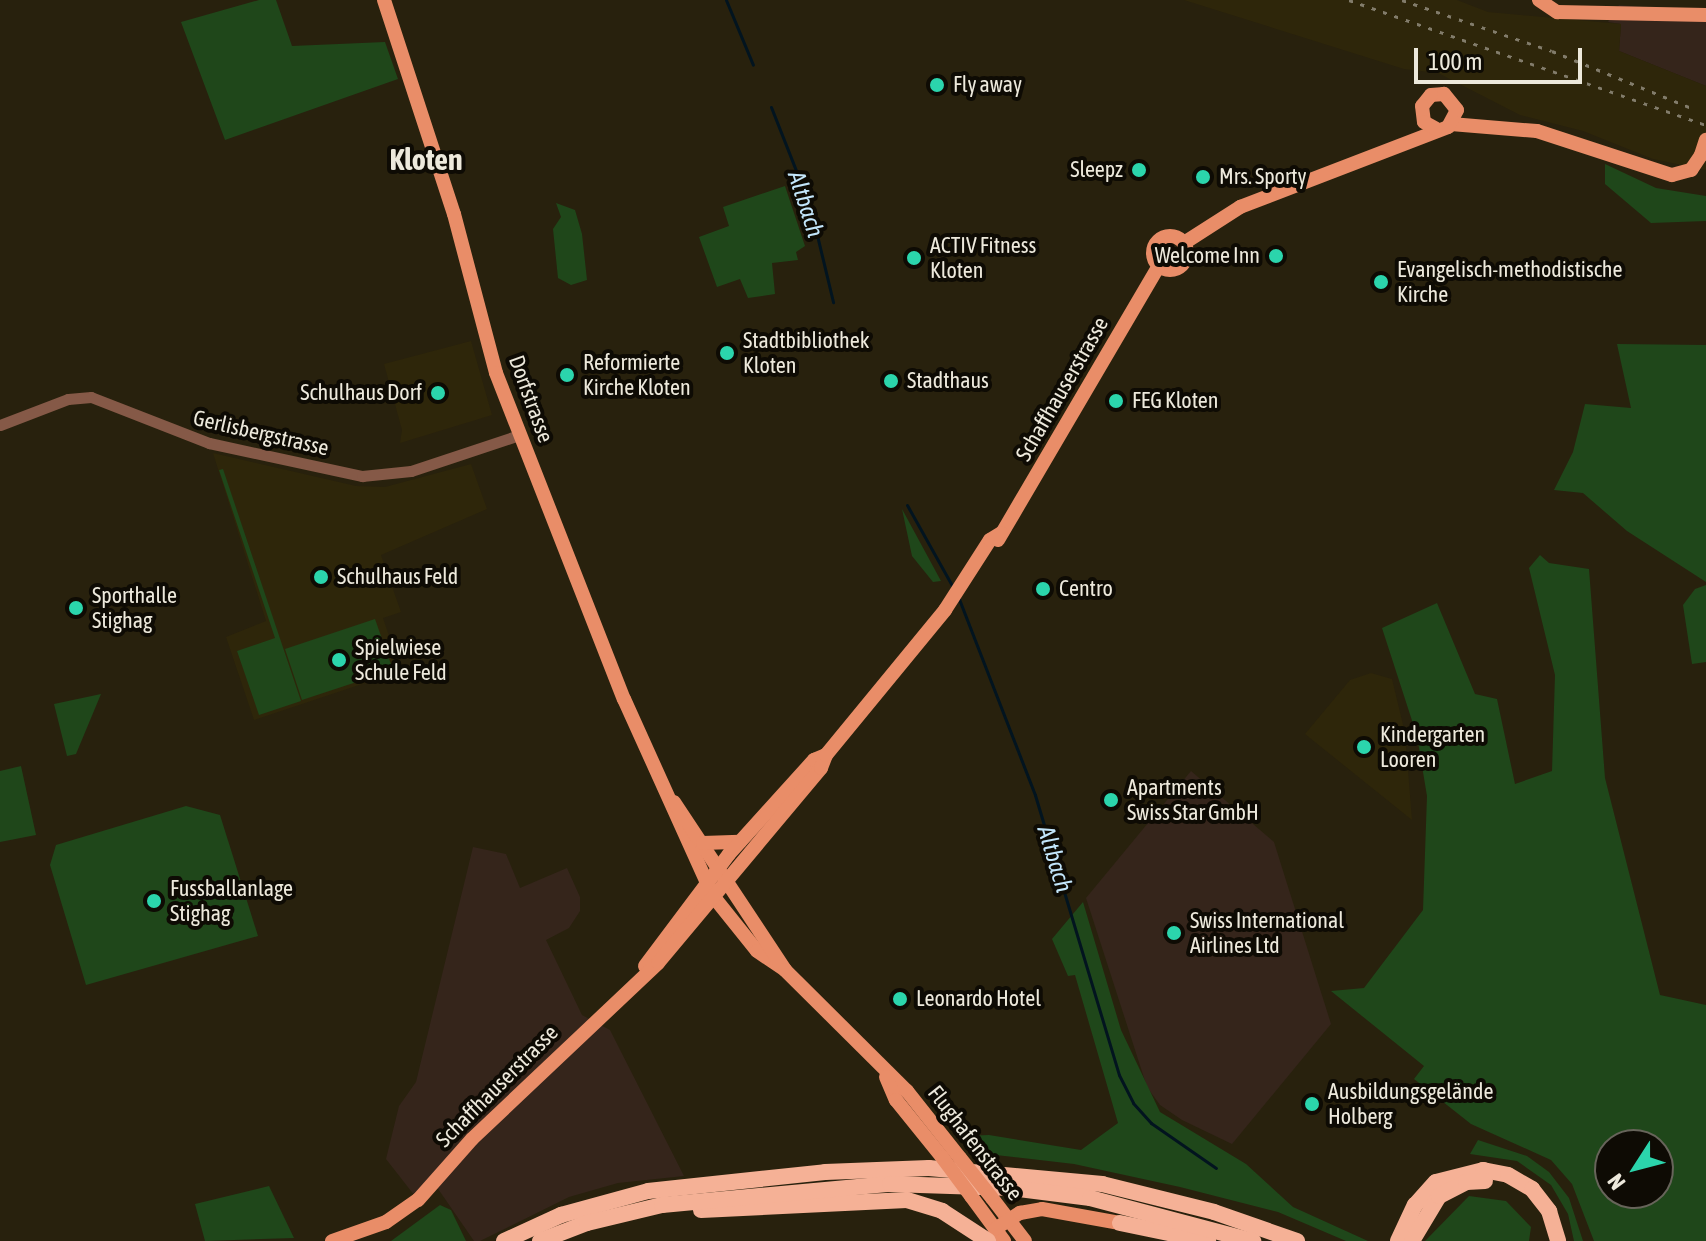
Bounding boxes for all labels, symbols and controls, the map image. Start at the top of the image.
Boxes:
scale bar [1418,32,1586,82]
text: 100 m [1428,48,1482,75]
place label: Fly away [953,72,1022,98]
marker: Fly away [928,76,946,94]
district label: Kloten [390,141,462,177]
place label: Sleepz [1070,157,1123,183]
marker: Sleepz [1130,161,1148,179]
place label: Mrs. Sporty [1219,164,1307,190]
water label: Altbach [782,167,830,241]
marker: Mrs. Sporty [1194,168,1212,186]
place label: ACTIV Fitness Kloten [930,232,1036,284]
place label: Welcome Inn [1155,243,1260,269]
marker: Welcome Inn [1267,247,1285,265]
marker: ACTIV Fitness Kloten [905,249,923,267]
place label: Evangelisch-methodistische Kirche [1397,256,1622,308]
marker: Evangelisch-methodistische Kirche [1372,273,1390,291]
street label: Schaffhauserstrasse [1010,312,1114,466]
place label: Stadtbibliothek Kloten [743,327,869,378]
marker: Stadtbibliothek Kloten [718,344,736,362]
place label: Reformierte Kirche Kloten [583,349,691,400]
street label: Dorfstrasse [503,352,559,446]
marker: Reformierte Kirche Kloten [558,366,576,384]
place label: Stadthaus [907,368,989,394]
marker: Stadthaus [882,372,900,390]
place label: Schulhaus Dorf [300,380,422,406]
marker: Schulhaus Dorf [429,384,447,402]
place label: FEG Kloten [1132,388,1218,414]
marker: FEG Kloten [1107,392,1125,410]
street label: Gerlisbergstrasse [191,405,331,461]
place label: Schulhaus Feld [337,564,458,590]
marker: Schulhaus Feld [312,568,330,586]
place label: Centro [1059,576,1113,602]
marker: Centro [1034,580,1052,598]
place label: Sporthalle Stighag [92,582,177,634]
marker: Sporthalle Stighag [67,599,85,617]
place label: Spielwiese Schule Feld [355,634,447,686]
marker: Spielwiese Schule Feld [330,651,348,669]
place label: Kindergarten Looren [1380,721,1485,772]
marker: Kindergarten Looren [1355,738,1373,756]
place label: Apartments Swiss Star GmbH [1127,774,1259,826]
marker: Apartments Swiss Star GmbH [1102,791,1120,809]
water label: Altbach [1031,822,1079,896]
place label: Fussballanlage Stighag [170,875,293,926]
marker: Fussballanlage Stighag [145,892,163,910]
place label: Swiss International Airlines Ltd [1190,907,1344,958]
marker: Swiss International Airlines Ltd [1165,924,1183,942]
place label: Leonardo Hotel [916,986,1041,1012]
marker: Leonardo Hotel [891,990,909,1008]
street label: Schaffhauserstrasse [430,1019,564,1153]
place label: Ausbildungsgelände Holberg [1328,1078,1493,1130]
street label: Flughafenstrasse [922,1080,1028,1206]
marker: Ausbildungsgelände Holberg [1303,1095,1321,1113]
north arrow [1594,1129,1674,1209]
text: N [1602,1169,1631,1195]

